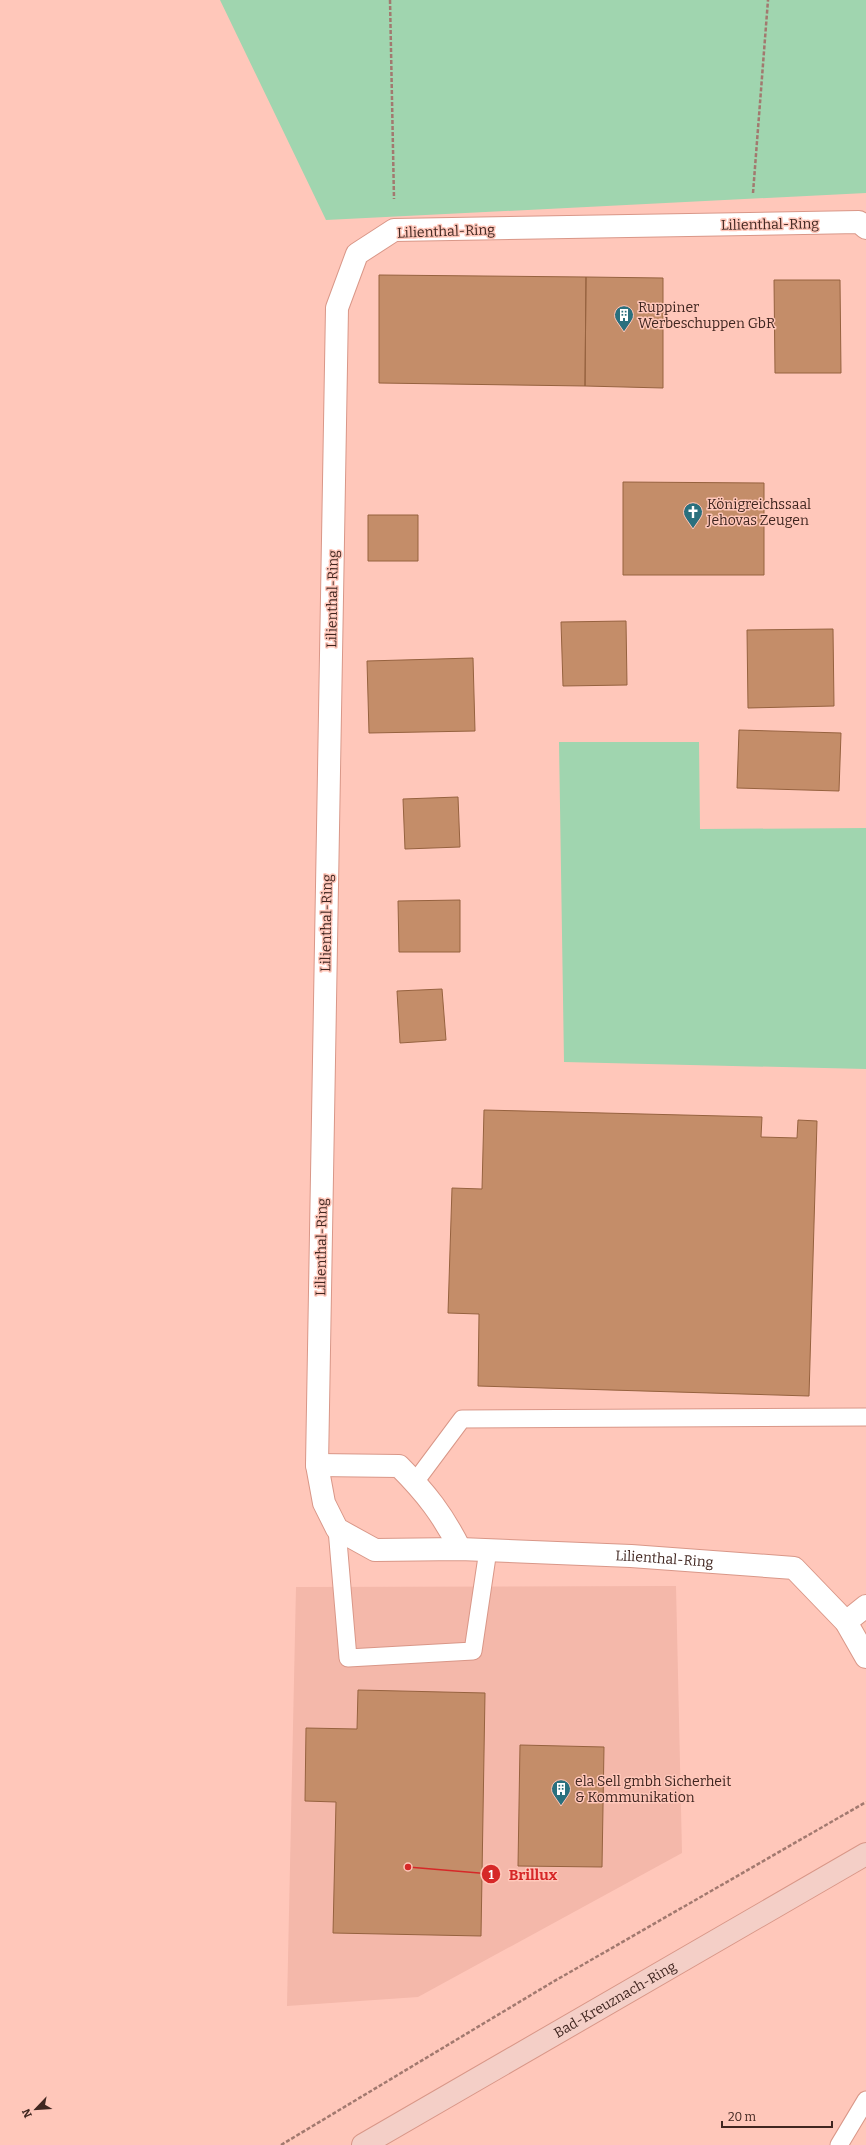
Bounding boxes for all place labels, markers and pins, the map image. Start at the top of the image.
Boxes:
place label: Ruppiner Werbeschuppen GbR [638,299,775,332]
building icon: Ruppiner Werbeschuppen GbR [613,304,635,332]
place label: Königreichssaal Jehovas Zeugen [706,496,811,529]
church icon: Königreichssaal Jehovas Zeugen [682,501,704,529]
place label: ela Sell gmbh Sicherheit & Kommunikation [575,1773,731,1806]
building icon: ela Sell gmbh Sicherheit & Kommunikation [550,1778,572,1806]
callout: Brillux [481,1861,565,1888]

